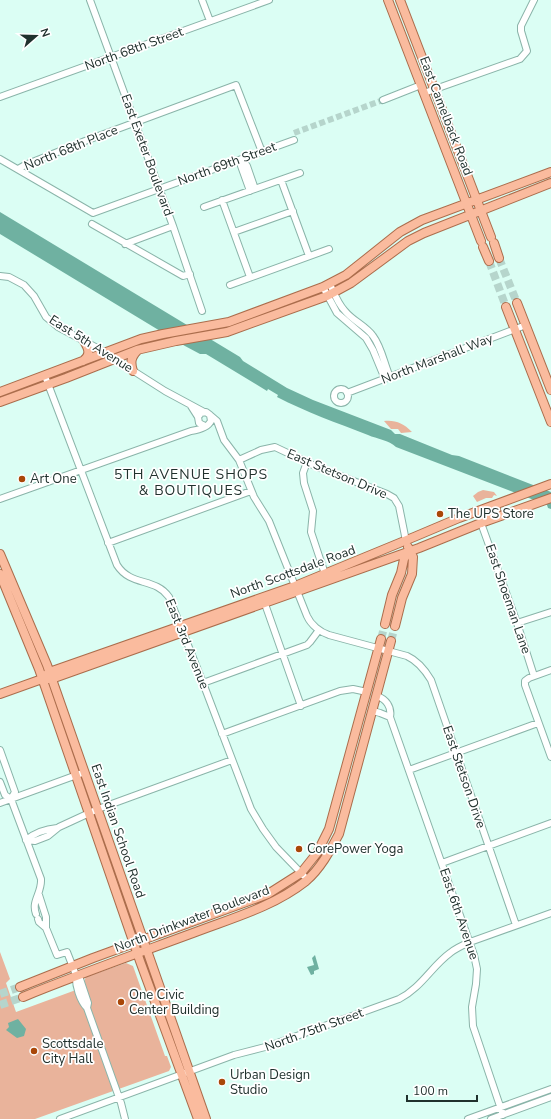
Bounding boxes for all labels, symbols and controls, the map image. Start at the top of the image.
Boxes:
north arrow [16,16,56,56]
street label: North 68th Street [82,23,186,75]
text: N [36,26,53,39]
street label: East Camelback Road [415,54,477,178]
street label: East Exeter Boulevard [117,92,177,218]
street label: North 68th Place [21,121,121,175]
street label: North 69th Street [175,138,279,190]
street label: East 5th Avenue [46,311,136,377]
street label: North Marshall Way [379,329,496,389]
street label: East Stetson Drive [284,445,390,503]
district label: 5TH AVENUE SHOPS & BOUTIQUES [114,465,268,500]
place label: Art One [30,470,77,488]
marker: Art One [17,474,27,484]
place label: The UPS Store [448,505,534,523]
marker: The UPS Store [435,509,445,519]
street label: North Scottsdale Road [228,541,358,603]
street label: East Shoeman Lane [481,542,535,656]
street label: East 3rd Avenue [161,596,213,692]
street label: East Stetson Drive [438,723,490,831]
street label: East Indian School Road [87,762,149,900]
place label: CorePower Yoga [307,840,403,858]
marker: CorePower Yoga [294,844,304,854]
street label: East 6th Avenue [435,866,483,962]
street label: North Drinkwater Boulevard [112,881,272,957]
place label: One Civic Center Building [129,986,219,1019]
marker: One Civic Center Building [116,997,126,1007]
street label: North 75th Street [262,1004,366,1056]
place label: Scottsdale City Hall [42,1035,103,1068]
marker: Scottsdale City Hall [29,1046,39,1056]
place label: Urban Design Studio [230,1066,310,1099]
marker: Urban Design Studio [217,1077,227,1087]
scale bar [407,1077,477,1103]
text: 100 m [413,1083,448,1099]

